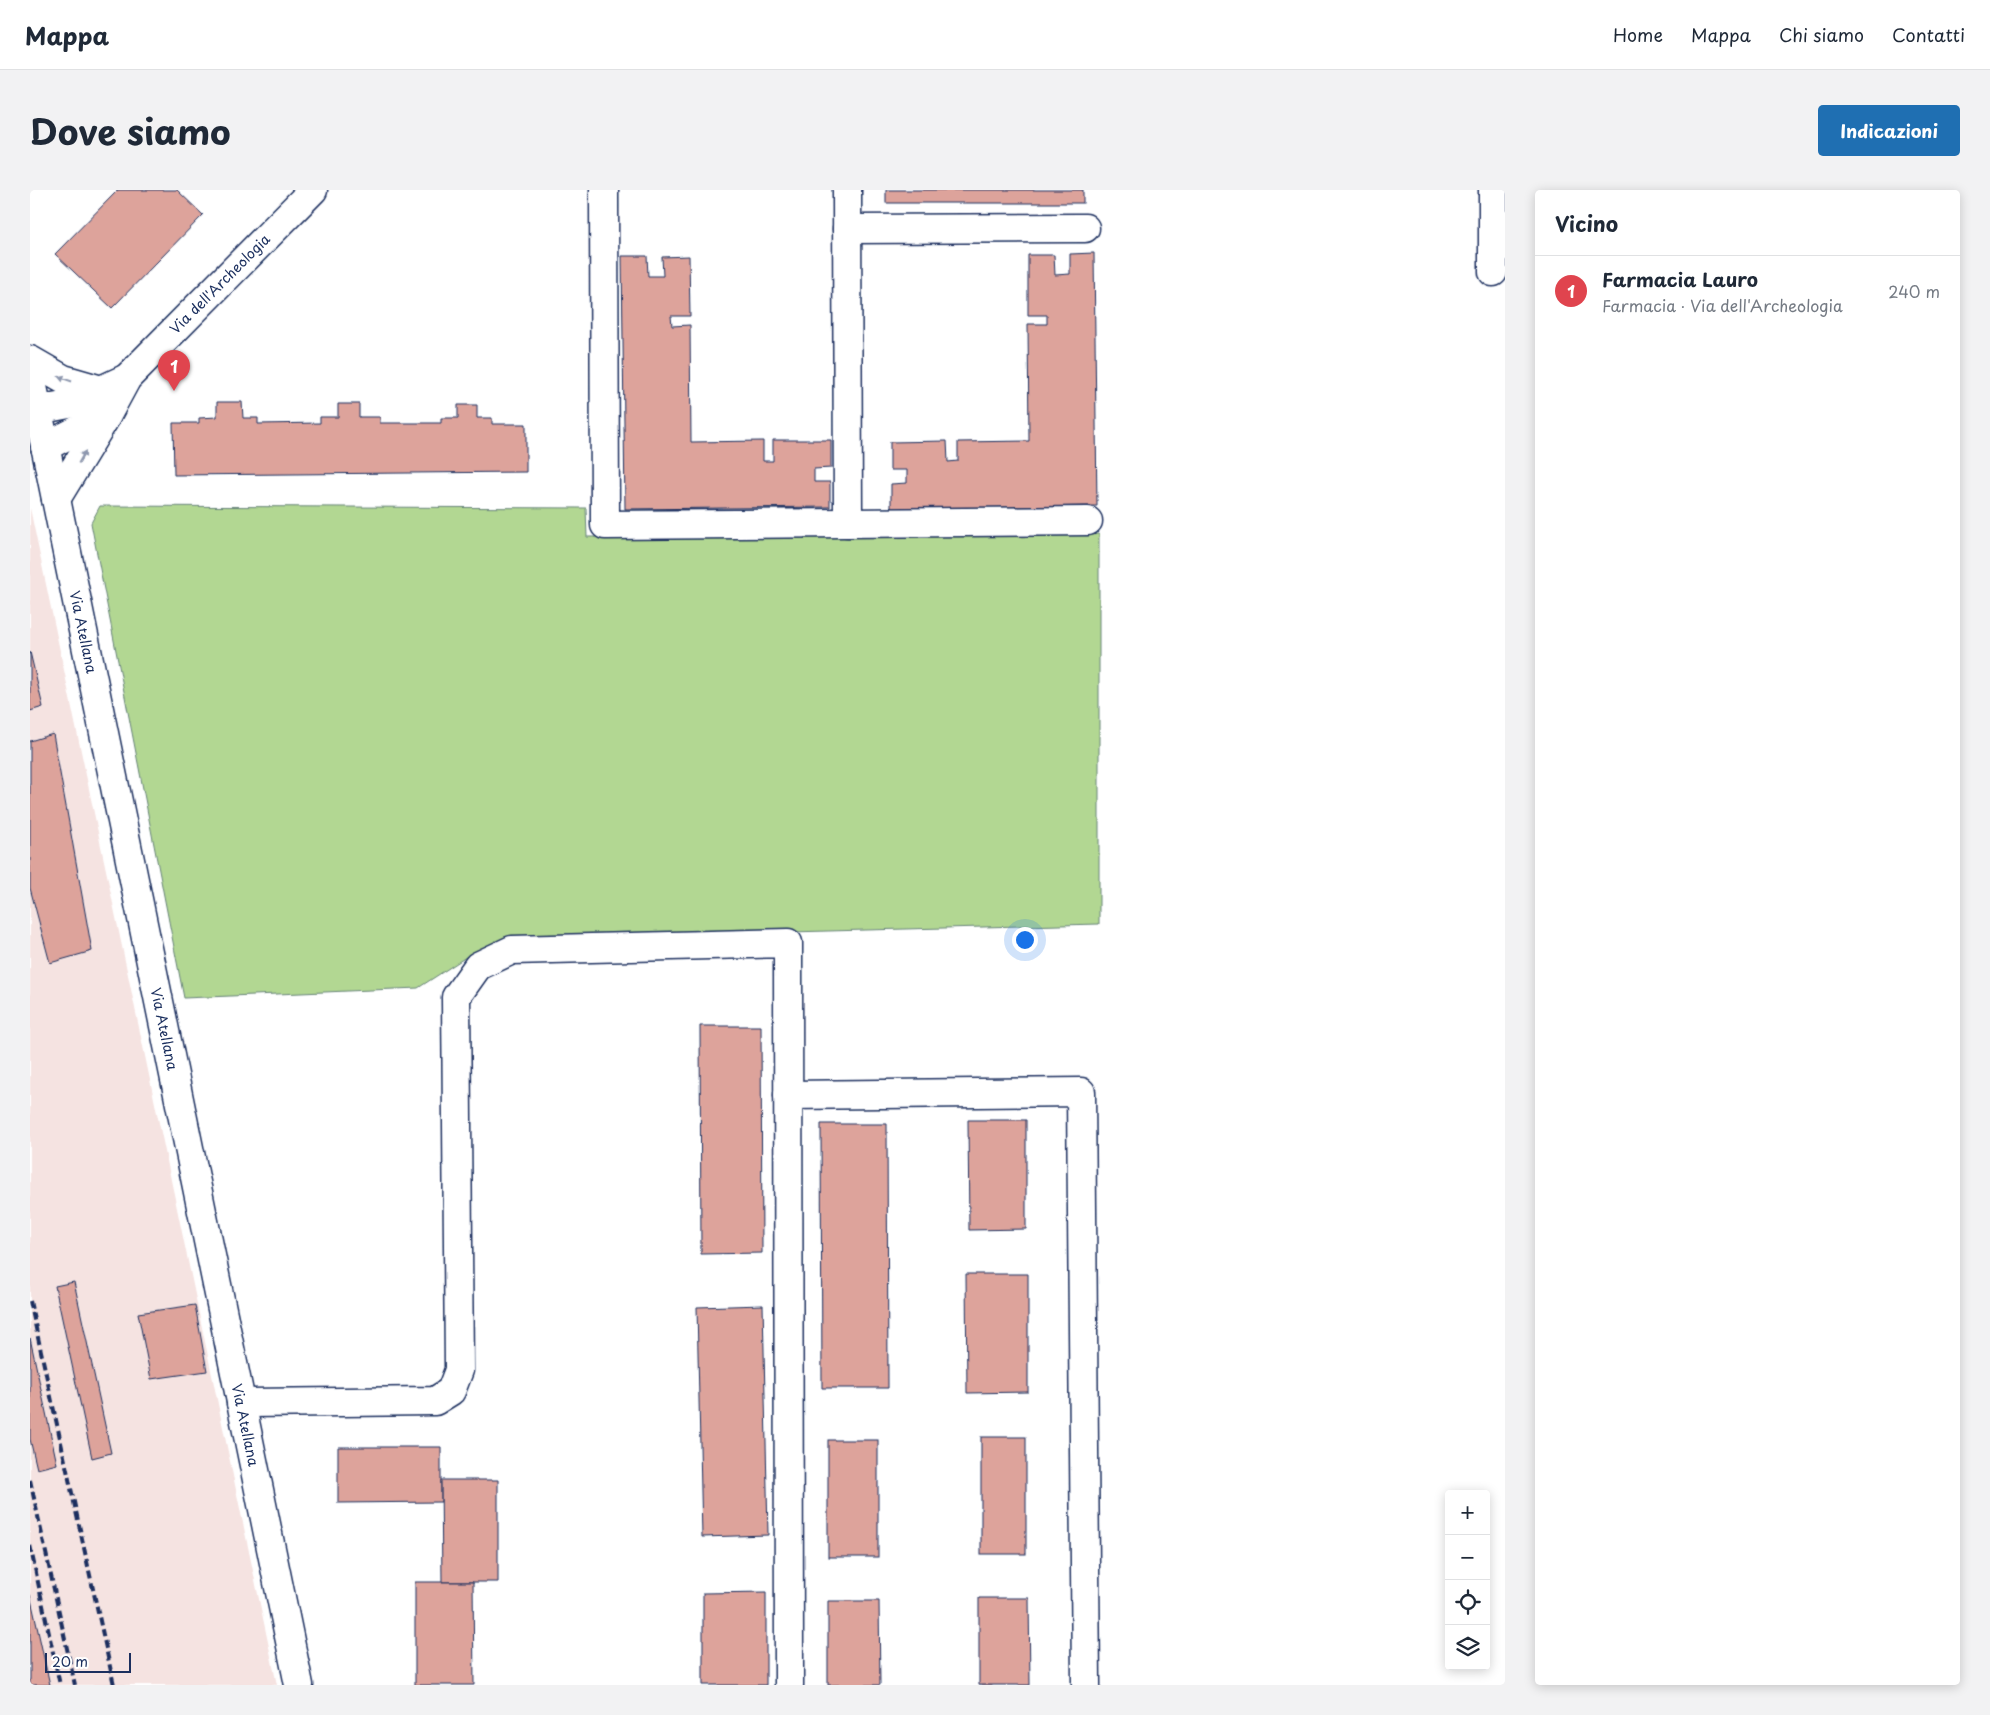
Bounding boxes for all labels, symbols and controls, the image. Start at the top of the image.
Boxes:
text: Mappa [25,17,109,53]
text: Home [1613,21,1663,48]
text: Mappa [1691,21,1751,48]
text: Chi siamo [1779,21,1864,48]
text: Contatti [1892,21,1965,48]
text: Dove siamo [30,104,231,157]
button: Indicazioni [1818,105,1960,156]
text: Vicino [1555,207,1618,239]
street label: Via dell'Archeologia [165,228,275,339]
text: Farmacia Lauro [1602,265,1758,293]
text: 1 [1567,279,1575,303]
text: 240 m [1888,279,1940,303]
text: Farmacia · Via dell'Archeologia [1602,293,1843,317]
pin: 1 [158,350,190,391]
one-way arrow [57,375,72,383]
one-way arrow [78,450,86,465]
street label: Via Atellana [65,589,103,675]
your location [1012,927,1038,953]
street label: Via Atellana [146,986,184,1072]
street label: Via Atellana [227,1382,265,1468]
map controls [1445,1490,1490,1670]
button: + [1445,1490,1490,1535]
button: − [1445,1535,1490,1580]
button: locate [1445,1580,1490,1625]
button: layers [1445,1625,1490,1670]
scale bar [45,1650,131,1673]
text: 20 m [52,1651,88,1672]

